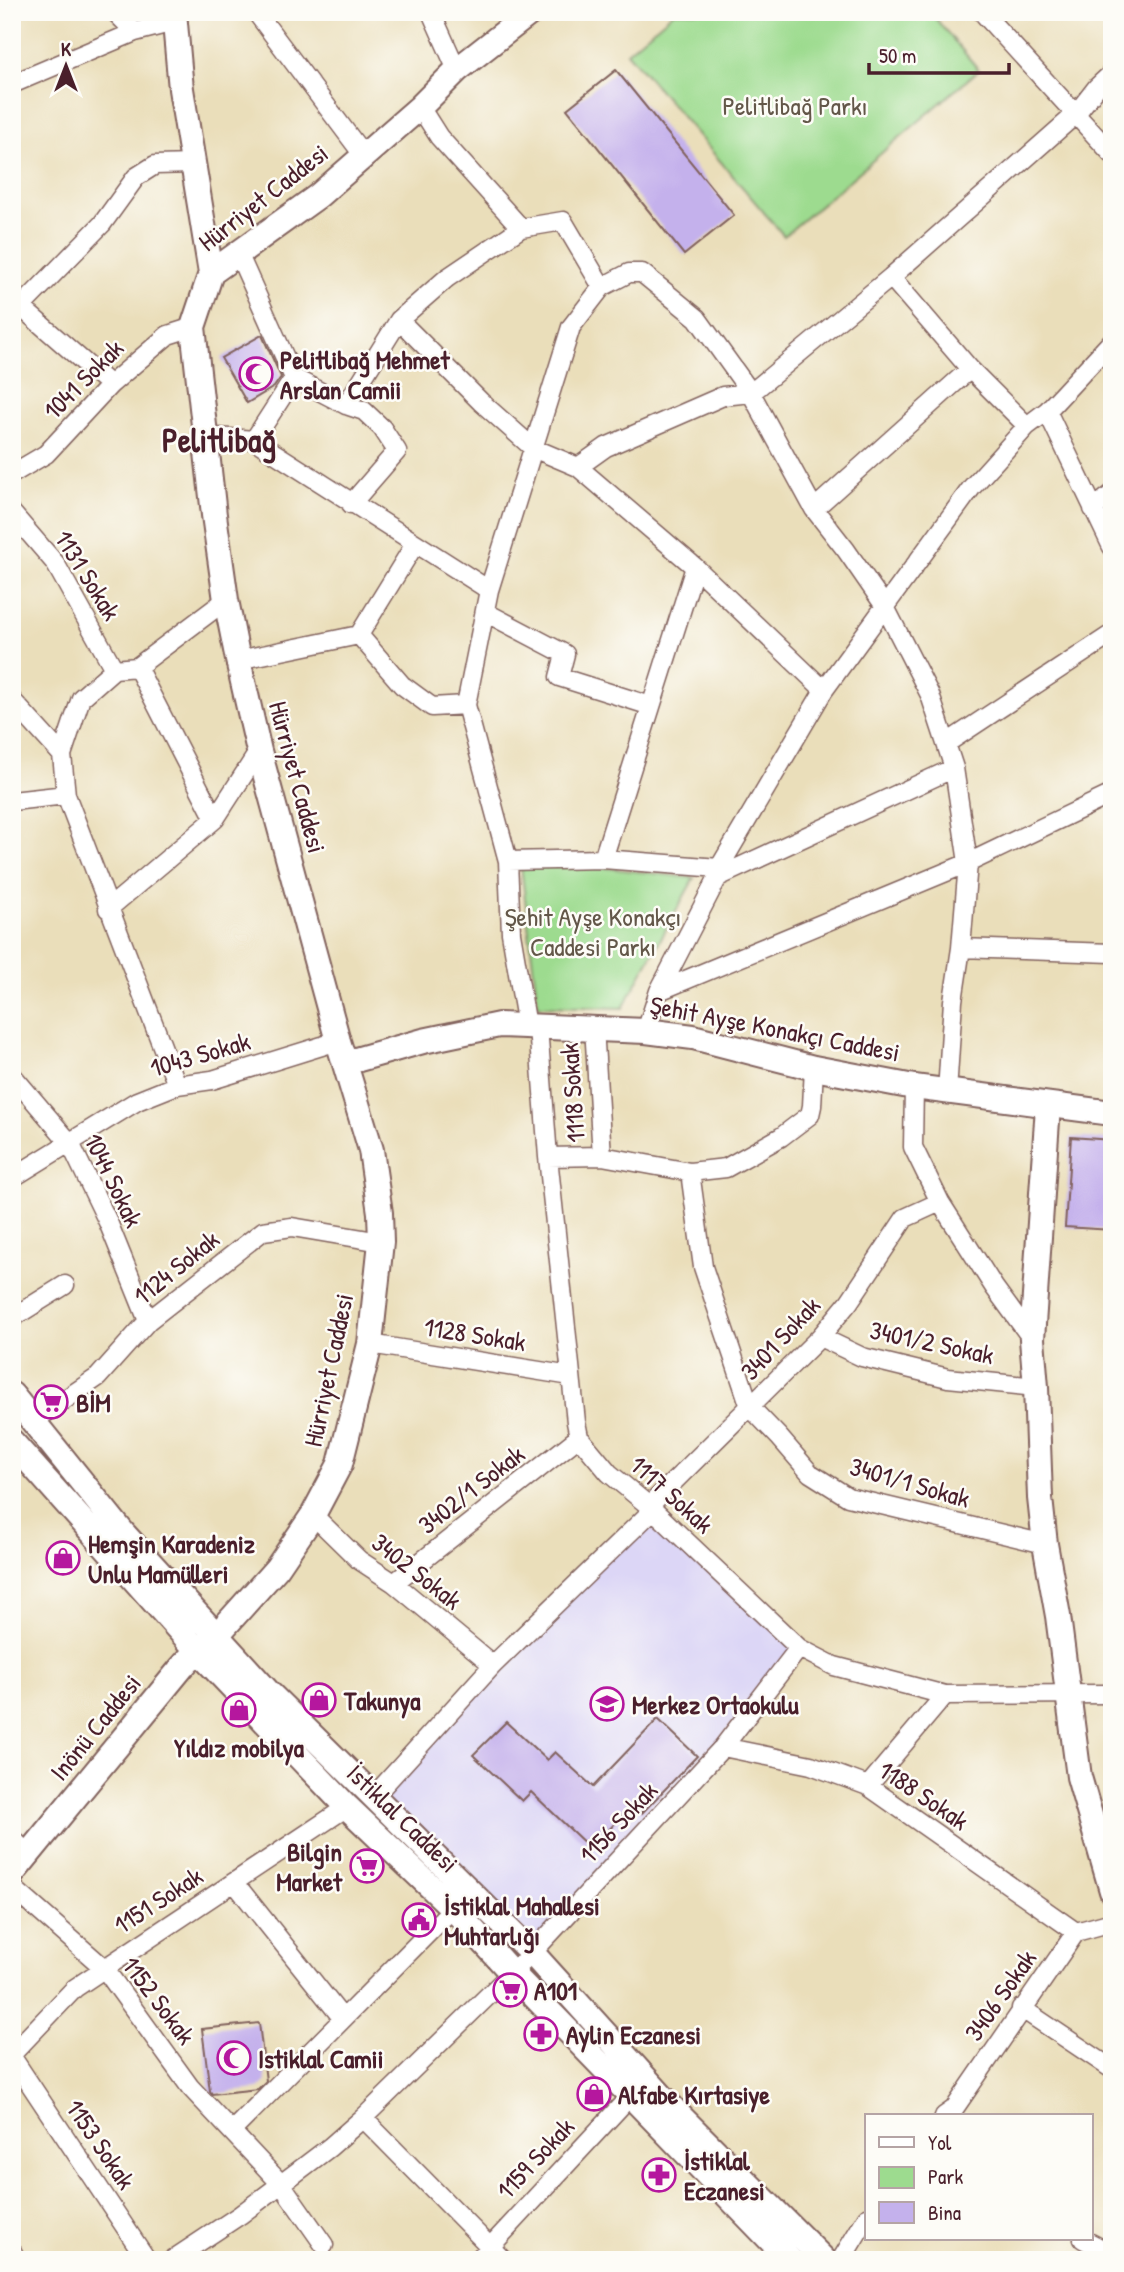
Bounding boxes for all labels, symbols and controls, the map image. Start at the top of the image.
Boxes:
north arrow [32,32,102,102]
scale bar [869,32,1009,76]
text: K [61,36,71,62]
text: 50 m [879,41,916,70]
park label: Pelitlibağ Parkı [722,88,868,123]
street label: Hürriyet Caddesi [191,135,335,259]
street label: 1041 Sokak [35,331,131,427]
place label: Pelitlibağ Mehmet Arslan Camii [280,342,450,407]
mosque icon: Pelitlibağ Mehmet Arslan Camii [237,355,275,393]
district label: Pelitlibağ [162,418,276,464]
street label: 1131 Sokak [47,523,129,627]
street label: Hürriyet Caddesi [261,697,335,857]
park label: Şehit Ayşe Konakçı Caddesi Parkı [505,899,681,964]
street label: Şehit Ayşe Konakçı Caddesi [647,987,903,1069]
street label: 1043 Sokak [146,1023,254,1085]
street label: 1118 Sokak [551,1042,593,1144]
street label: 1044 Sokak [76,1127,152,1233]
street label: 1124 Sokak [126,1222,226,1312]
street label: 3401 Sokak [732,1288,828,1387]
street label: Hürriyet Caddesi [295,1290,361,1450]
street label: 1128 Sokak [422,1309,529,1359]
street label: 3401/2 Sokak [867,1312,997,1372]
supermarket icon: BİM [32,1383,70,1421]
place label: BİM [76,1385,111,1420]
street label: 3402/1 Sokak [411,1436,532,1542]
street label: 1117 Sokak [623,1447,722,1541]
street label: 3401/1 Sokak [846,1448,974,1516]
street label: 3402 Sokak [365,1525,469,1617]
place label: Hemşin Karadeniz Unlu Mamülleri [88,1526,255,1591]
shop icon: Hemşin Karadeniz Unlu Mamülleri [44,1539,82,1577]
street label: Inönü Caddesi [41,1666,149,1788]
shop icon: Takunya [300,1681,338,1719]
place label: Takunya [343,1683,421,1719]
school or university icon: Merkez Ortaokulu [588,1685,626,1723]
place label: Merkez Ortaokulu [632,1687,799,1722]
shop icon: Yıldız mobilya [220,1691,258,1729]
place label: Yıldız mobilya [174,1730,305,1766]
street label: 1188 Sokak [872,1752,976,1838]
street label: İstiklal Caddesi [340,1756,466,1880]
street label: 1156 Sokak [571,1773,665,1871]
place label: Bilgin Market [276,1834,343,1899]
supermarket icon: Bilgin Market [348,1847,386,1885]
street label: 1151 Sokak [107,1858,209,1942]
place label: İstiklal Mahallesi Muhtarlığı [444,1888,600,1954]
public building icon: İstiklal Mahallesi Muhtarlığı [400,1901,438,1939]
street label: 3406 Sokak [956,1942,1044,2047]
street label: 1152 Sokak [114,1949,204,2052]
supermarket icon: A101 [491,1971,529,2009]
place label: A101 [534,1973,577,2008]
pharmacy icon: Aylin Eczanesi [522,2015,560,2053]
place label: Aylin Eczanesi [566,2017,701,2053]
mosque icon: Istiklal Camii [215,2039,253,2077]
place label: Istiklal Camii [258,2041,383,2076]
shop icon: Alfabe Kırtasiye [575,2075,613,2113]
place label: Alfabe Kırtasiye [618,2077,771,2113]
street label: 1153 Sokak [58,2092,144,2196]
street label: 1159 Sokak [488,2110,582,2206]
legend [865,2114,1092,2240]
text: Yol [928,2128,952,2157]
place label: İstiklal Eczanesi [684,2143,765,2208]
pharmacy icon: İstiklal Eczanesi [640,2156,678,2194]
text: Park [928,2162,963,2191]
text: Bina [928,2198,961,2227]

